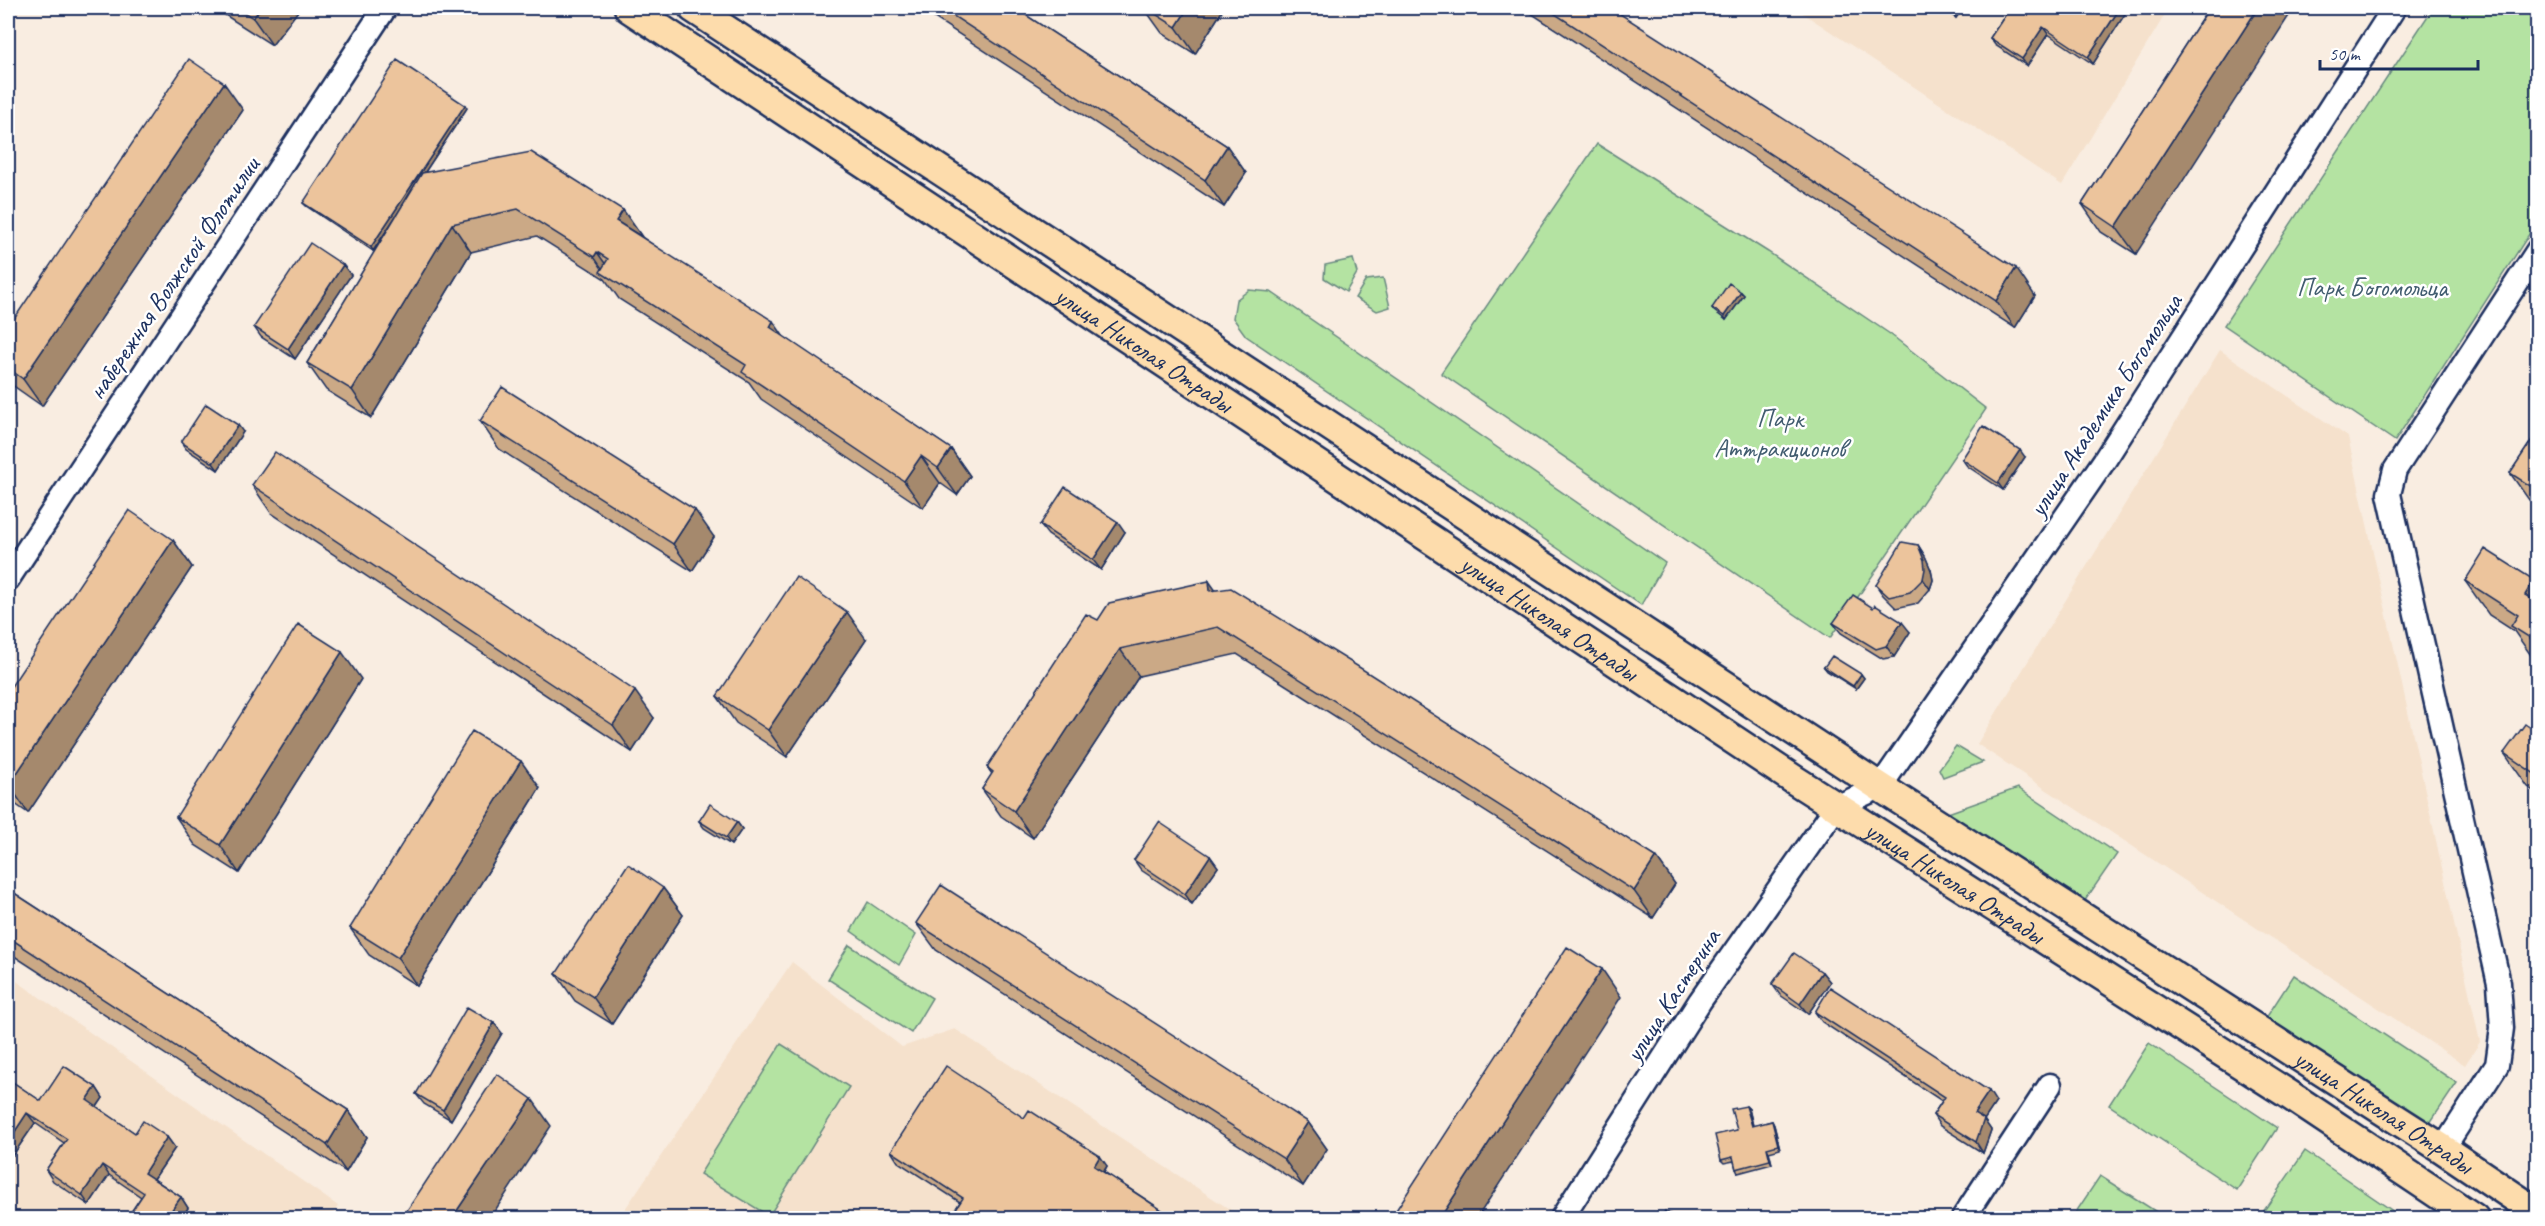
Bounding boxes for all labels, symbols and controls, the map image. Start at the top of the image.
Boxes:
scale bar [2320,33,2478,71]
text: 50 m [2329,43,2362,65]
street label: набережная Волжской Флотилии [80,149,268,406]
park label: Парк Богомольца [2297,271,2449,304]
street label: улица Николая Отрады [1047,278,1241,422]
street label: улица Академика Богомольца [2020,286,2191,524]
park label: Парк Аттракционов [1714,402,1852,465]
street label: улица Николая Отрады [1452,546,1646,690]
street label: улица Николая Отрады [1857,812,2052,953]
street label: улица Кастерина [1616,921,1729,1070]
street label: улица Николая Отрады [2286,1041,2481,1183]

